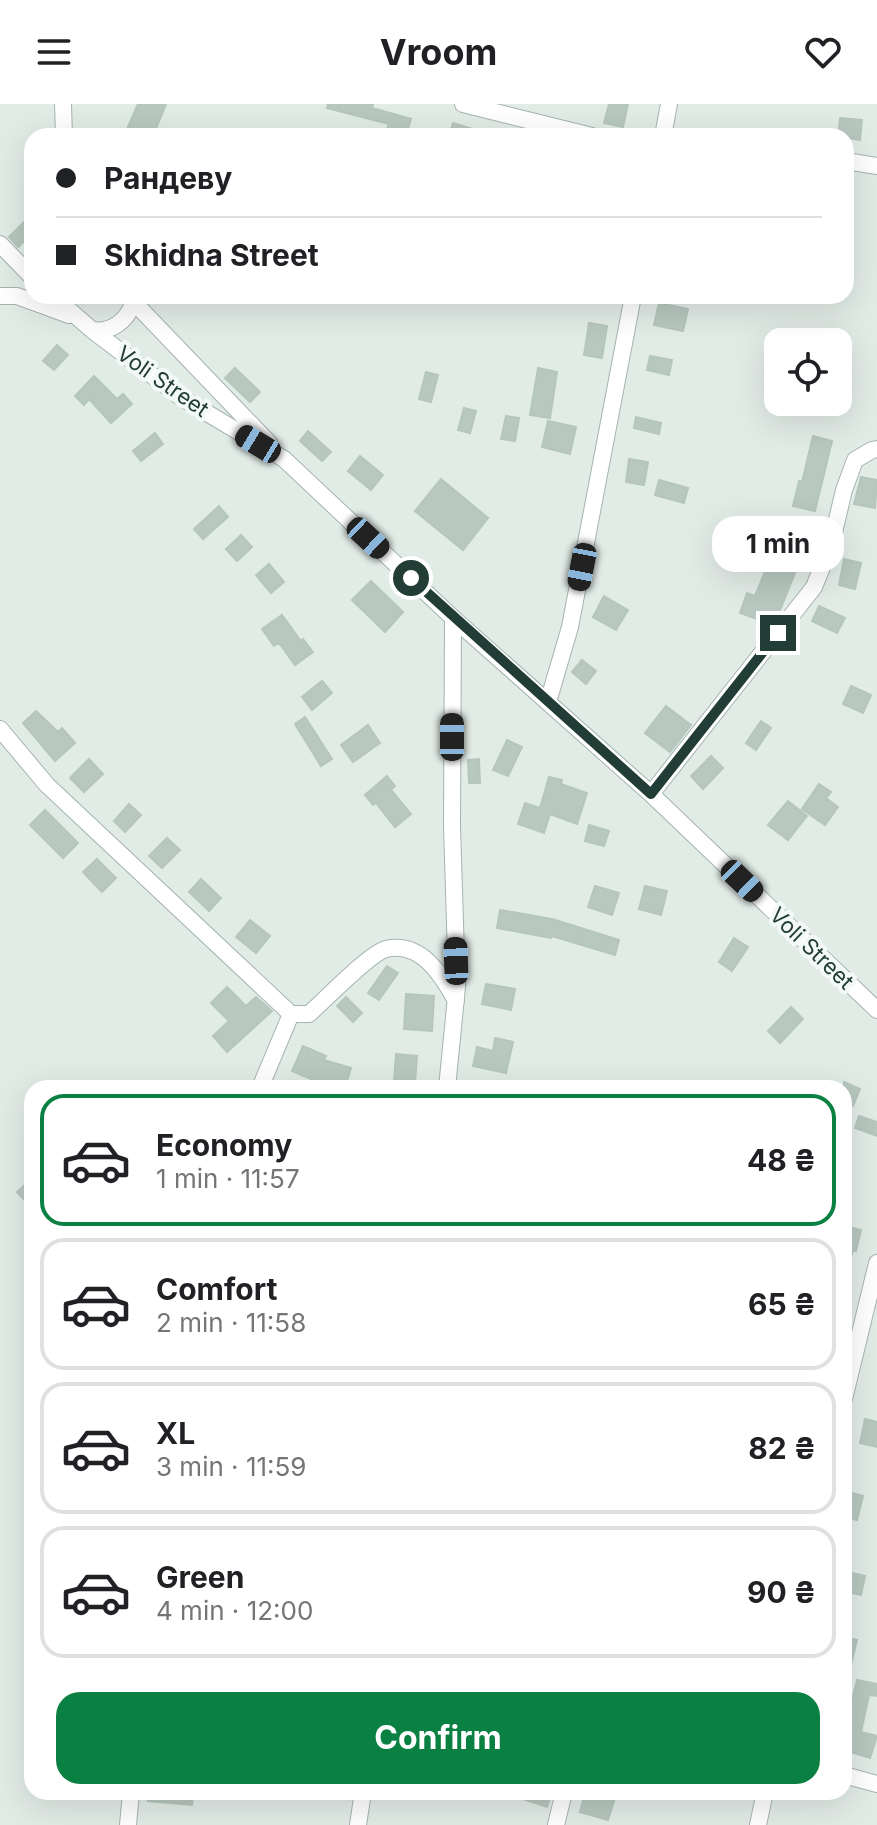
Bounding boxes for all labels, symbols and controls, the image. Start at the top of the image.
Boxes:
icon: menu [32,30,76,74]
text: Vroom [380,30,497,74]
icon: heart [801,30,845,74]
text: Рандеву [104,160,232,196]
text: Skhidna Street [104,237,319,273]
map controls [764,328,852,416]
button: locate [764,328,852,416]
street label: Voli Street [112,340,214,422]
car [231,421,285,467]
car [342,513,394,563]
callout: 1 min [712,517,844,573]
text: 1 min [746,528,810,559]
car [566,541,598,593]
route start [393,560,429,596]
route end [760,615,796,651]
car [440,713,464,761]
car [716,856,768,906]
street label: Voli Street [765,902,859,994]
car [443,937,469,985]
icon: car [60,1124,132,1196]
text: Economy [156,1127,292,1163]
text: 48 ₴ [747,1142,816,1178]
text: 1 min · 11:57 [156,1163,300,1194]
icon: car [60,1268,132,1340]
text: Comfort [156,1271,277,1307]
text: 65 ₴ [748,1286,816,1322]
text: 2 min · 11:58 [156,1307,306,1338]
icon: car [60,1412,132,1484]
text: XL [156,1415,195,1451]
text: 82 ₴ [748,1430,816,1466]
text: 3 min · 11:59 [156,1451,307,1482]
icon: car [60,1556,132,1628]
text: Green [156,1559,244,1595]
text: 90 ₴ [747,1574,816,1610]
text: 4 min · 12:00 [156,1595,313,1626]
button: Confirm [56,1692,820,1784]

